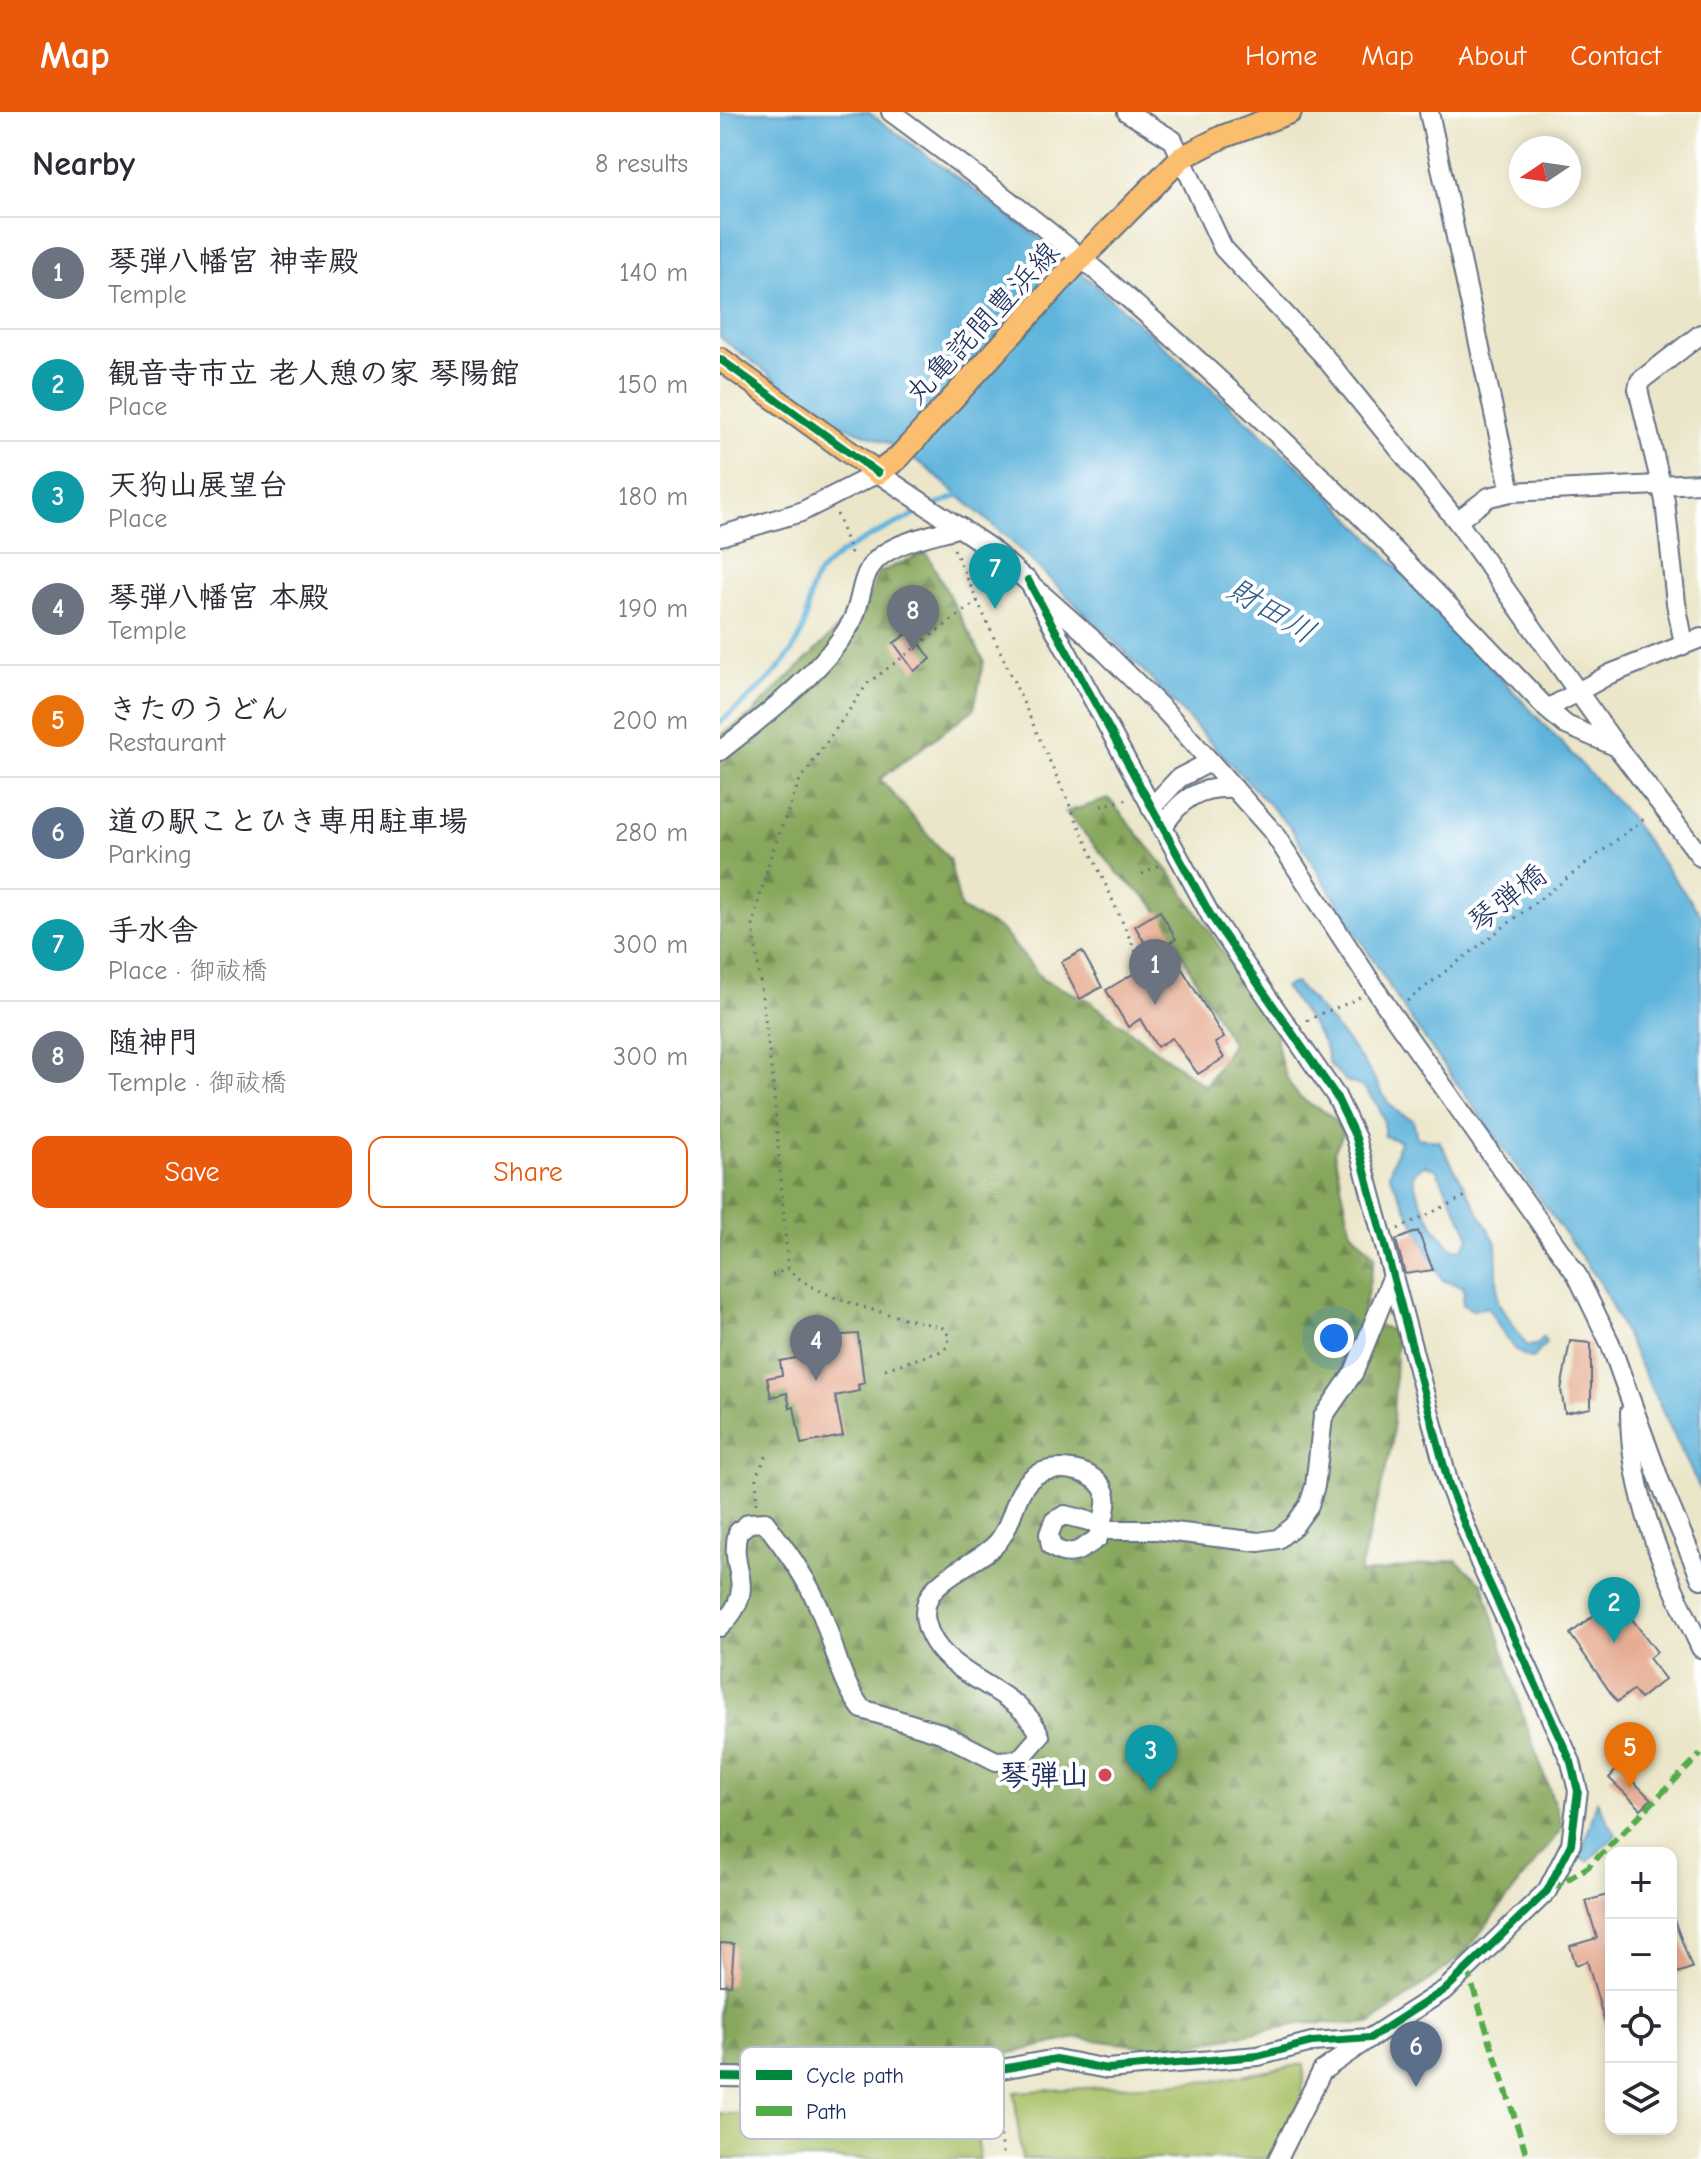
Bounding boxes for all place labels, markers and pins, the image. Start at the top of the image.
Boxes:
pin: 7 [969,543,1021,609]
pin: 8 [887,585,939,651]
pin: 1 [1129,939,1181,1005]
pin: 4 [790,1315,842,1381]
pin: 2 [1588,1577,1640,1643]
pin: 5 [1604,1722,1656,1788]
pin: 3 [1125,1725,1177,1791]
place label: 琴弾山 [999,1758,1089,1793]
marker: 琴弾山 [1096,1766,1114,1784]
pin: 6 [1390,2021,1442,2087]

